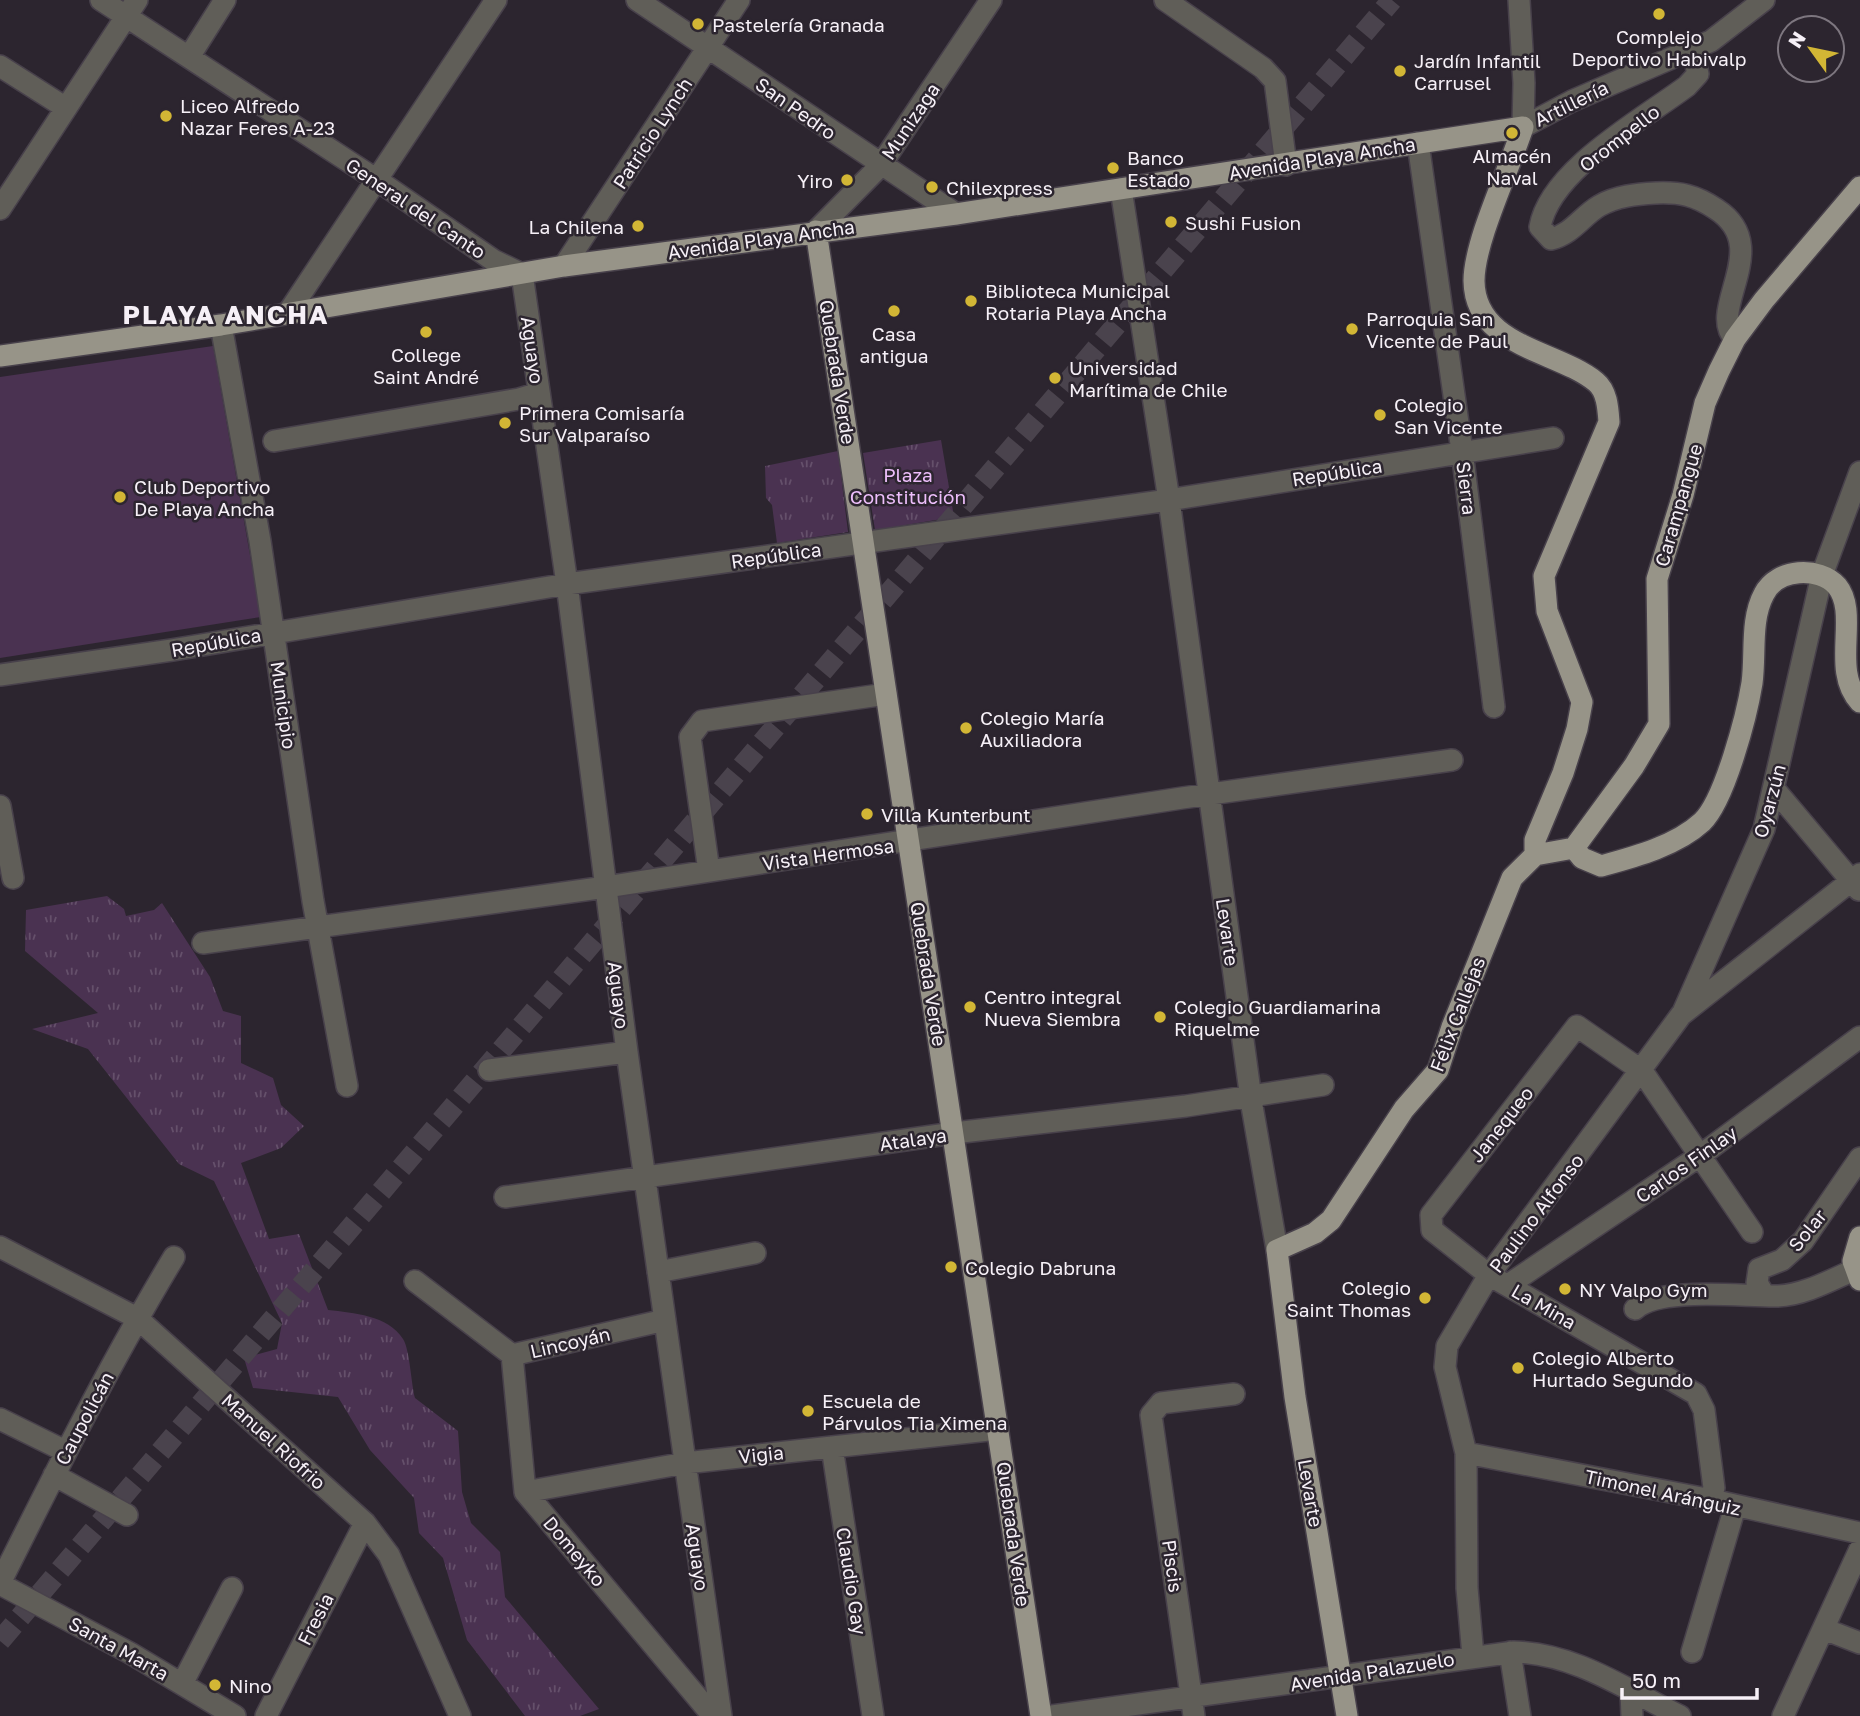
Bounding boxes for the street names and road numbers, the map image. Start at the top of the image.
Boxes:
street label: San Pedro [751,72,841,144]
street label: Patricio Lynch [607,73,697,193]
street label: Artillería [1530,75,1612,131]
street label: Munizaga [876,78,944,164]
street label: Orompello [1574,100,1664,176]
street label: Avenida Playa Ancha [1227,132,1417,184]
street label: General del Canto [342,153,490,263]
street label: Avenida Playa Ancha [666,214,856,264]
street label: Quebrada Verde [815,298,861,446]
street label: Aguayo [517,315,549,385]
street label: Carampangue [1649,441,1707,569]
street label: República [1290,454,1384,490]
street label: Sierra [1452,460,1482,516]
street label: República [729,537,823,573]
street label: República [169,623,263,661]
street label: Municipio [266,660,302,750]
street label: Oyarzún [1748,762,1790,840]
street label: Vista Hermosa [761,833,895,875]
street label: Levarte [1212,896,1244,968]
street label: Quebrada Verde [906,900,952,1048]
street label: Félix Callejas [1425,953,1489,1075]
street label: Aguayo [603,960,635,1030]
street label: Janequeo [1464,1082,1538,1166]
street label: Carlos Finlay [1631,1120,1741,1207]
street label: Atalaya [878,1123,948,1155]
street label: Paulino Alfonso [1484,1149,1588,1277]
street label: Solar [1783,1204,1831,1256]
street label: La Mina [1508,1278,1580,1334]
street label: Lincoyán [528,1322,612,1362]
street label: Caupolicán [50,1367,118,1469]
street label: Manuel Riofrio [217,1388,331,1494]
street label: Vigia [737,1440,785,1468]
street label: Levarte [1294,1457,1328,1529]
street label: Quebrada Verde [992,1460,1036,1608]
street label: Timonel Aránguiz [1583,1464,1743,1520]
street label: Domeyko [539,1511,611,1591]
street label: Aguayo [682,1522,714,1592]
street label: Claudio Gay [832,1526,872,1637]
street label: Piscis [1158,1538,1188,1594]
street label: Fresia [292,1589,338,1649]
street label: Santa Marta [65,1611,173,1685]
street label: Avenida Palazuelo [1288,1647,1456,1695]

